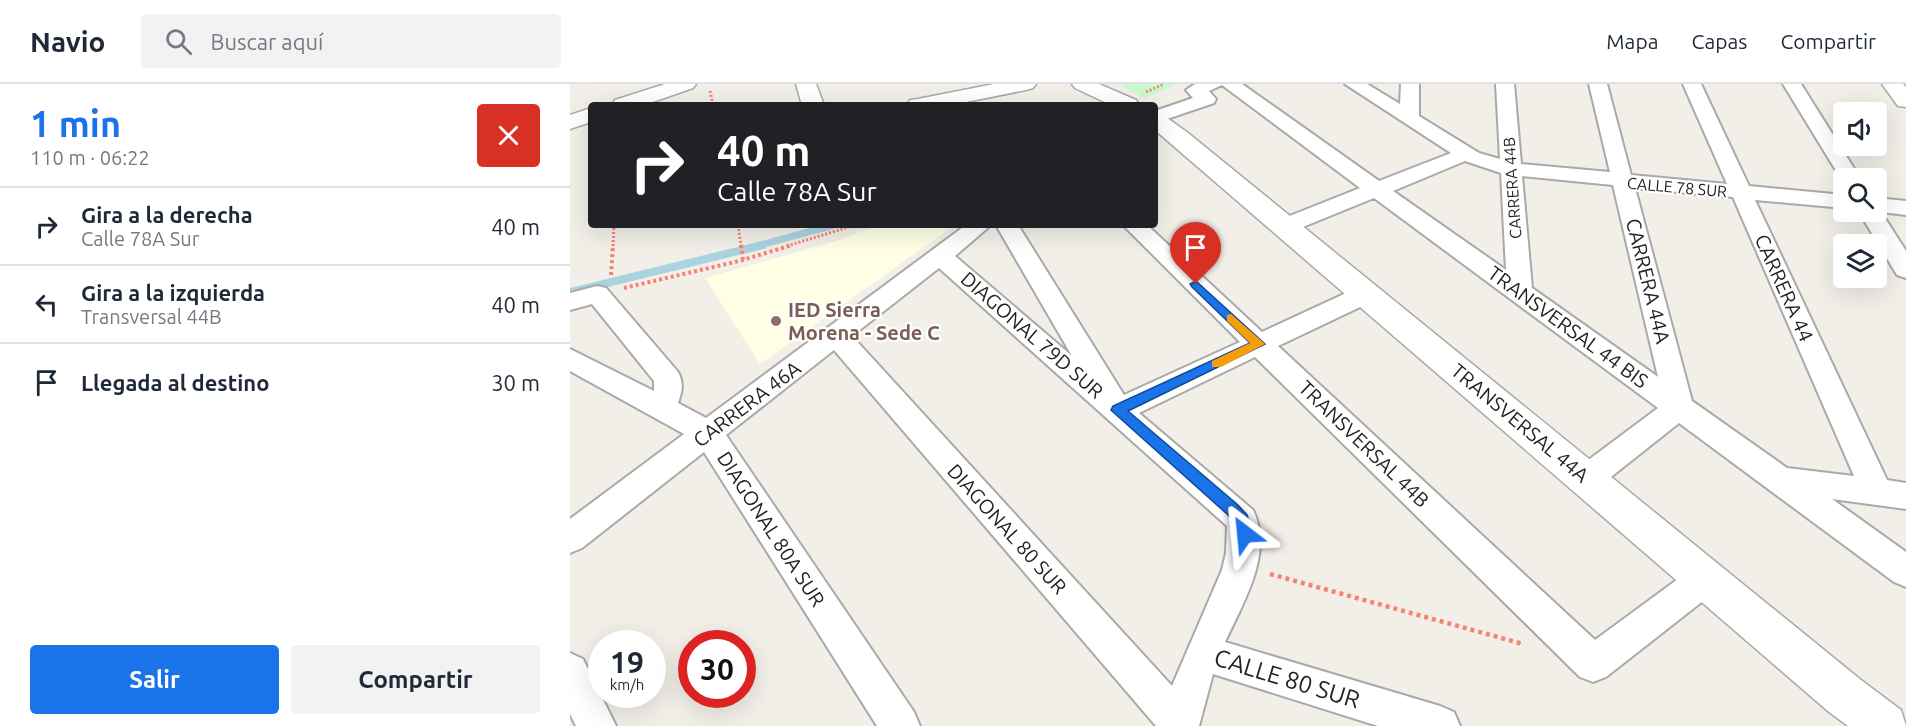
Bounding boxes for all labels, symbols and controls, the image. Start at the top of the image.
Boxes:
search box [141,14,561,68]
icon: search [162,25,195,58]
text: Navio [30,26,105,57]
text: Buscar aquí [210,29,323,54]
text: Mapa [1606,29,1658,53]
text: Capas [1691,29,1747,53]
text: Compartir [1780,29,1876,53]
map controls [1833,102,1887,288]
button: sound [1833,102,1887,156]
text: 1 min [30,103,121,144]
button: close [477,104,540,167]
icon: right [618,126,696,204]
text: 40 m [717,127,811,174]
street label: CARRERA 44B [1499,136,1525,240]
text: 110 m · 06:22 [30,146,150,169]
button: search [1833,168,1887,222]
street label: CALLE 78 SUR [1626,174,1728,200]
text: Calle 78A Sur [717,176,877,206]
text: Gira a la derecha [81,202,253,227]
icon: right [30,210,63,243]
text: 40 m [491,214,540,239]
street label: CARRERA 44A [1622,216,1675,346]
pin [1170,222,1221,284]
text: Calle 78A Sur [81,227,199,250]
icon: arrive [1179,231,1212,264]
street label: CARRERA 44 [1751,231,1818,345]
button: layers [1833,234,1887,288]
street label: TRANSVERSAL 44 BIS [1484,261,1653,392]
street label: DIAGONAL 79D SUR [957,267,1108,403]
text: Gira a la izquierda [81,280,265,305]
icon: left [30,288,63,321]
text: 40 m [491,292,540,317]
place label: IED Sierra Morena - Sede C [788,298,940,344]
text: Transversal 44B [81,305,222,328]
marker: IED Sierra Morena - Sede C [769,314,783,328]
street label: CARRERA 46A [689,356,805,451]
street label: TRANSVERSAL 44A [1447,358,1594,487]
icon: arrive [30,366,63,399]
text: Llegada al destino [81,370,269,395]
text: 30 m [491,370,540,395]
street label: TRANSVERSAL 44B [1295,376,1434,512]
street label: DIAGONAL 80A SUR [713,447,830,610]
street label: DIAGONAL 80 SUR [943,459,1072,598]
position arrow [1213,502,1277,566]
speed limit sign: 30 [678,630,756,708]
street label: CALLE 80 SUR [1211,644,1363,713]
button: Salir [30,645,279,714]
button: Compartir [291,645,540,714]
text: 19 [610,645,644,679]
text: km/h [610,676,644,693]

